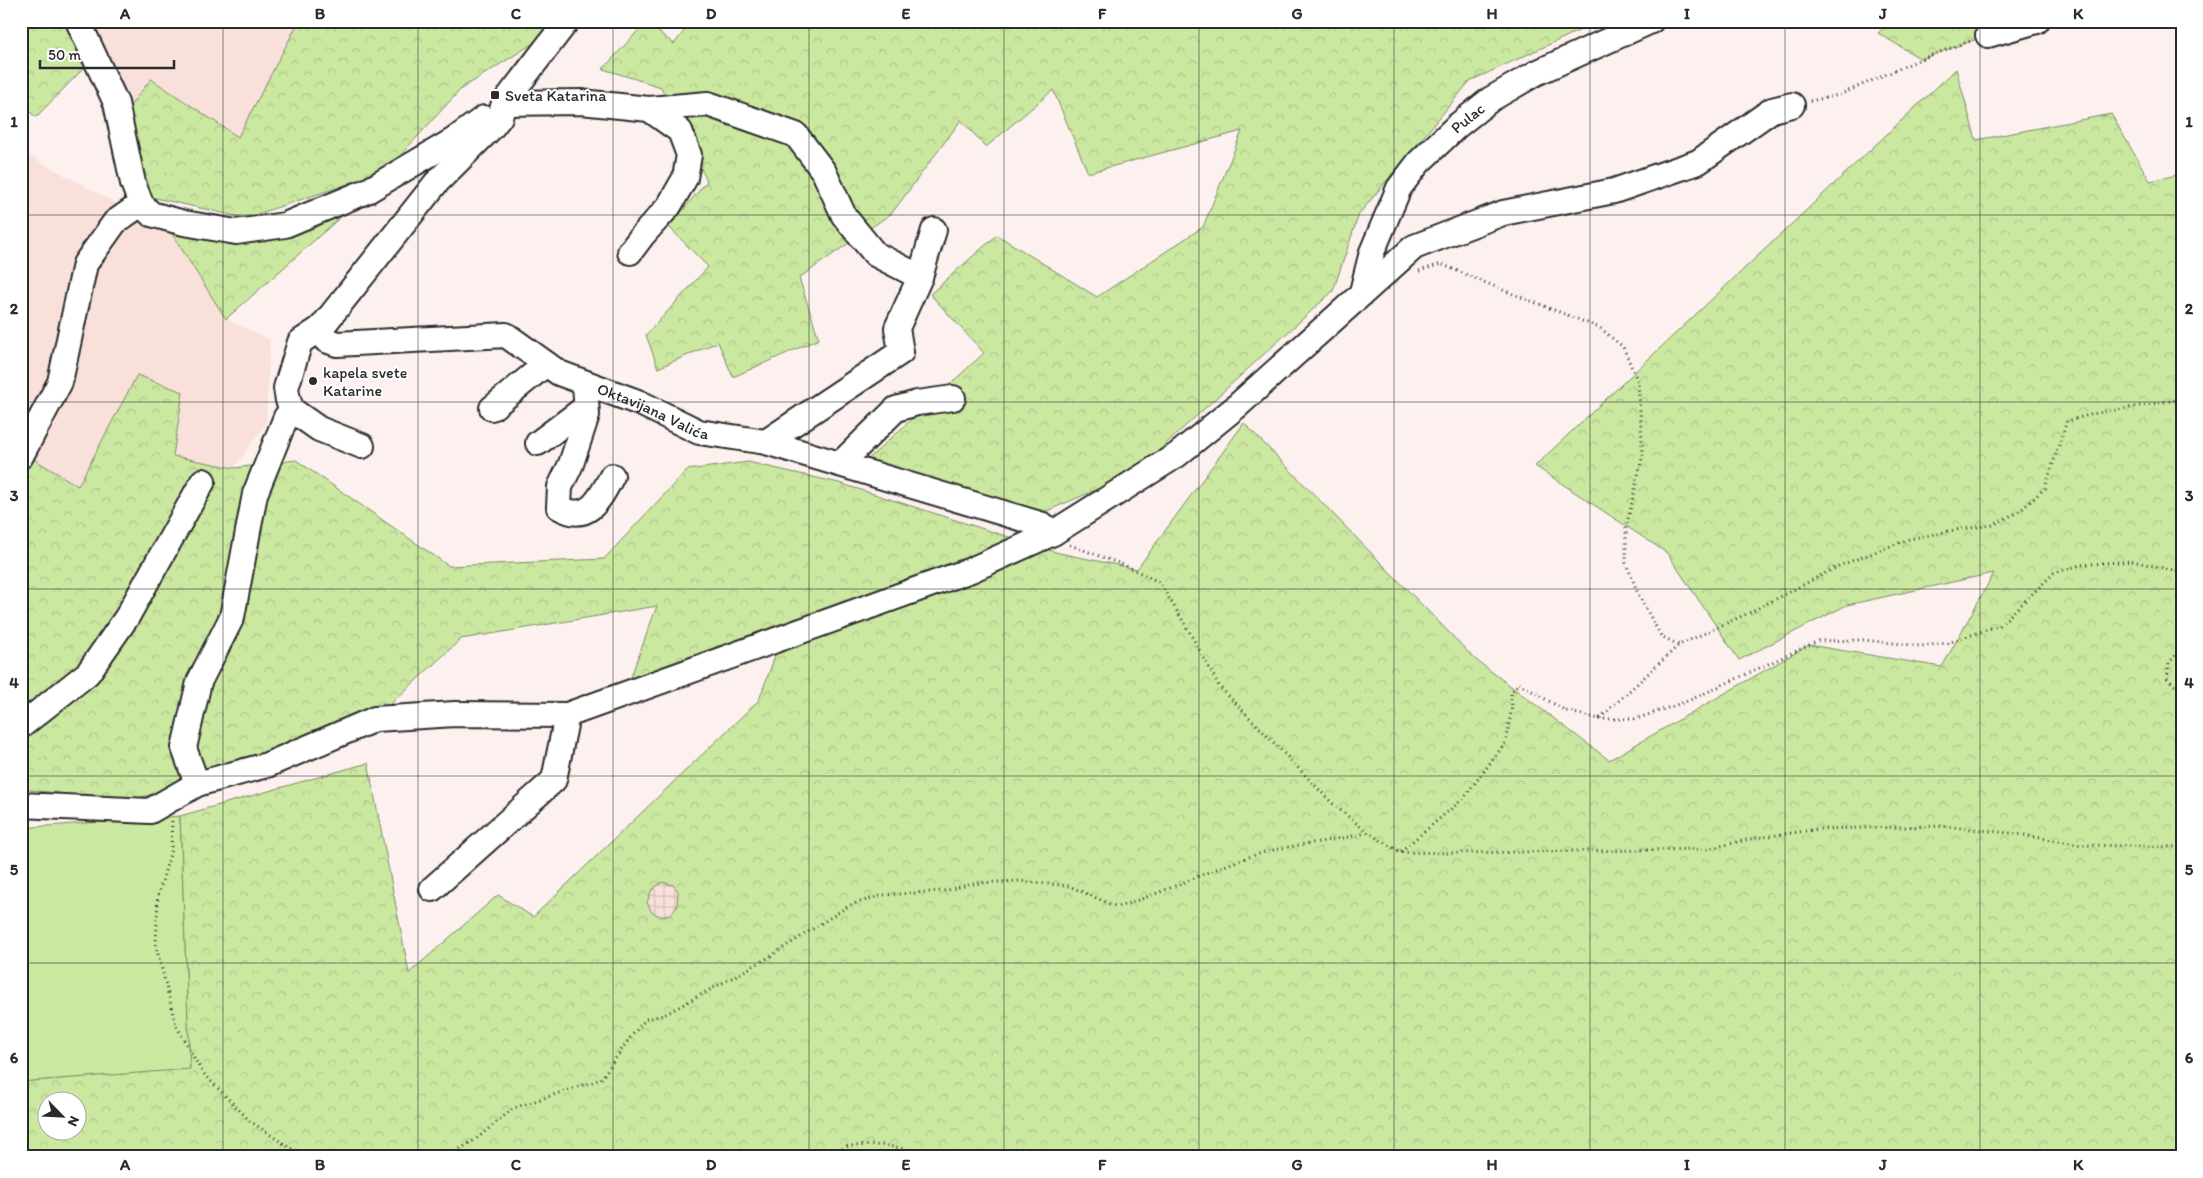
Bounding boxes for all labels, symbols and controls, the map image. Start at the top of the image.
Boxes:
text: A [119,4,131,23]
text: B [315,4,326,23]
text: C [511,4,522,23]
text: D [706,4,717,23]
text: E [902,4,911,23]
text: F [1098,4,1107,23]
text: G [1291,4,1303,23]
text: H [1486,4,1498,23]
text: I [1684,4,1690,23]
text: J [1878,4,1887,23]
text: K [2073,4,2084,23]
scale bar [40,38,174,70]
text: 50 m [48,46,81,64]
place label: Sveta Katarina [505,86,607,105]
marker: Sveta Katarina [489,89,501,101]
street label: Pulac [1446,99,1488,137]
text: 1 [10,112,18,131]
text: 1 [2185,112,2193,131]
text: 2 [10,299,19,318]
text: 2 [2185,299,2194,318]
place label: kapela svete Katarine [323,363,407,400]
marker: kapela svete Katarine [307,375,319,387]
street label: Oktavijana Valića [595,379,711,443]
text: 3 [10,486,19,505]
text: 3 [2185,486,2194,505]
text: 4 [9,673,19,692]
text: 4 [2184,673,2194,692]
text: 5 [10,860,19,879]
text: 5 [2185,860,2194,879]
text: 6 [10,1048,19,1067]
text: 6 [2185,1048,2194,1067]
north arrow [38,1090,88,1140]
text: N [64,1113,83,1129]
text: A [119,1155,131,1174]
text: B [315,1155,326,1174]
text: C [511,1155,522,1174]
text: D [706,1155,717,1174]
text: E [902,1155,911,1174]
text: F [1098,1155,1107,1174]
text: G [1291,1155,1303,1174]
text: H [1486,1155,1498,1174]
text: I [1684,1155,1690,1174]
text: J [1878,1155,1887,1174]
text: K [2073,1155,2084,1174]

